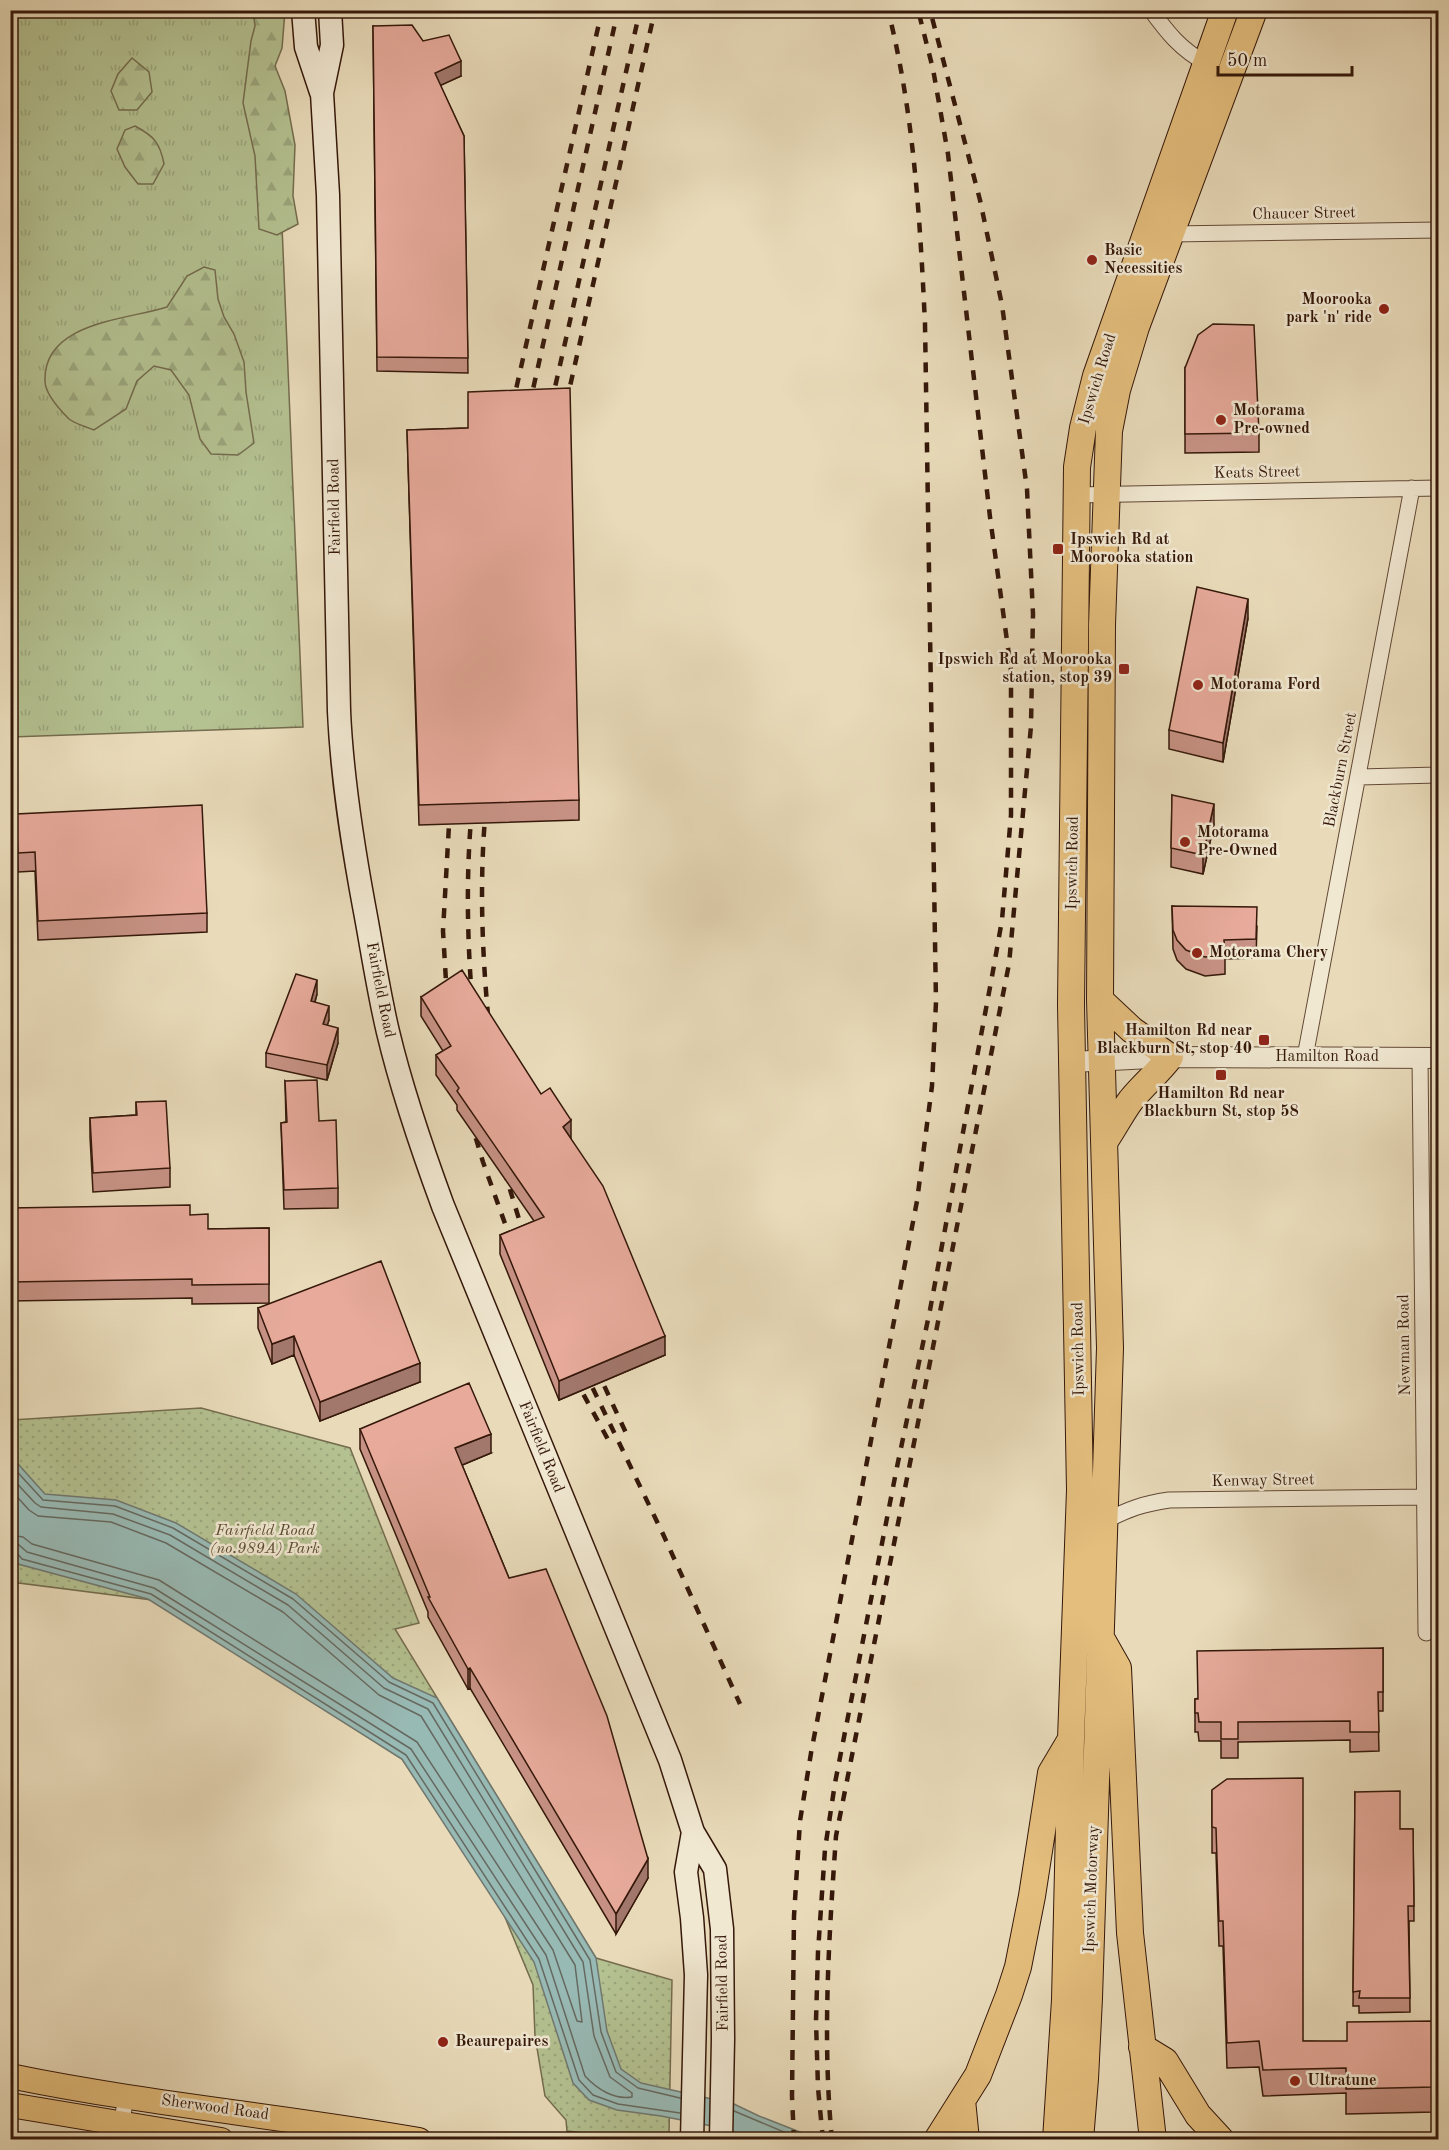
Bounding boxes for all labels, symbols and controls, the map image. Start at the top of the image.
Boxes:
scale bar [1218,39,1352,77]
text: 50 m [1227,52,1267,70]
street label: Chaucer Street [1252,205,1356,223]
place label: Basic Necessities [1104,243,1182,277]
marker: Basic Necessities [1085,253,1099,267]
place label: Moorooka park 'n' ride [1286,292,1372,326]
marker: Moorooka park 'n' ride [1377,302,1391,316]
street label: Ipswich Road [1077,332,1119,426]
place label: Motorama Pre-owned [1233,403,1310,437]
marker: Motorama Pre-owned [1214,413,1228,427]
street label: Fairfield Road [326,458,344,556]
street label: Keats Street [1213,464,1301,482]
place label: Ipswich Rd at Moorooka station [1070,532,1193,566]
marker: Ipswich Rd at Moorooka station [1051,542,1065,556]
place label: Ipswich Rd at Moorooka station, stop 39 [938,652,1112,686]
marker: Ipswich Rd at Moorooka station, stop 39 [1117,662,1131,676]
place label: Motorama Ford [1210,677,1321,693]
marker: Motorama Ford [1191,678,1205,692]
street label: Blackburn Street [1322,710,1360,829]
street label: Ipswich Road [1064,816,1082,910]
place label: Motorama Pre-Owned [1197,825,1278,859]
marker: Motorama Pre-Owned [1178,835,1192,849]
street label: Fairfield Road [363,941,397,1039]
place label: Motorama Chery [1209,945,1328,961]
marker: Motorama Chery [1190,946,1204,960]
place label: Hamilton Rd near Blackburn St, stop 40 [1096,1023,1252,1057]
marker: Hamilton Rd near Blackburn St, stop 40 [1257,1033,1271,1047]
street label: Hamilton Road [1275,1049,1379,1065]
marker: Hamilton Rd near Blackburn St, stop 58 [1214,1068,1228,1082]
place label: Hamilton Rd near Blackburn St, stop 58 [1143,1086,1299,1120]
street label: Newman Road [1396,1294,1414,1396]
street label: Ipswich Road [1070,1302,1088,1396]
street label: Fairfield Road [515,1399,567,1495]
street label: Kenway Street [1211,1472,1315,1490]
park label: Fairfield Road (no.989A) Park [210,1523,320,1557]
street label: Ipswich Motorway [1082,1824,1102,1953]
street label: Fairfield Road [714,1934,732,2032]
place label: Beaurepaires [455,2034,548,2050]
marker: Beaurepaires [436,2035,450,2049]
place label: Ultratune [1307,2073,1377,2089]
marker: Ultratune [1288,2074,1302,2088]
street label: Sherwood Road [160,2093,270,2123]

